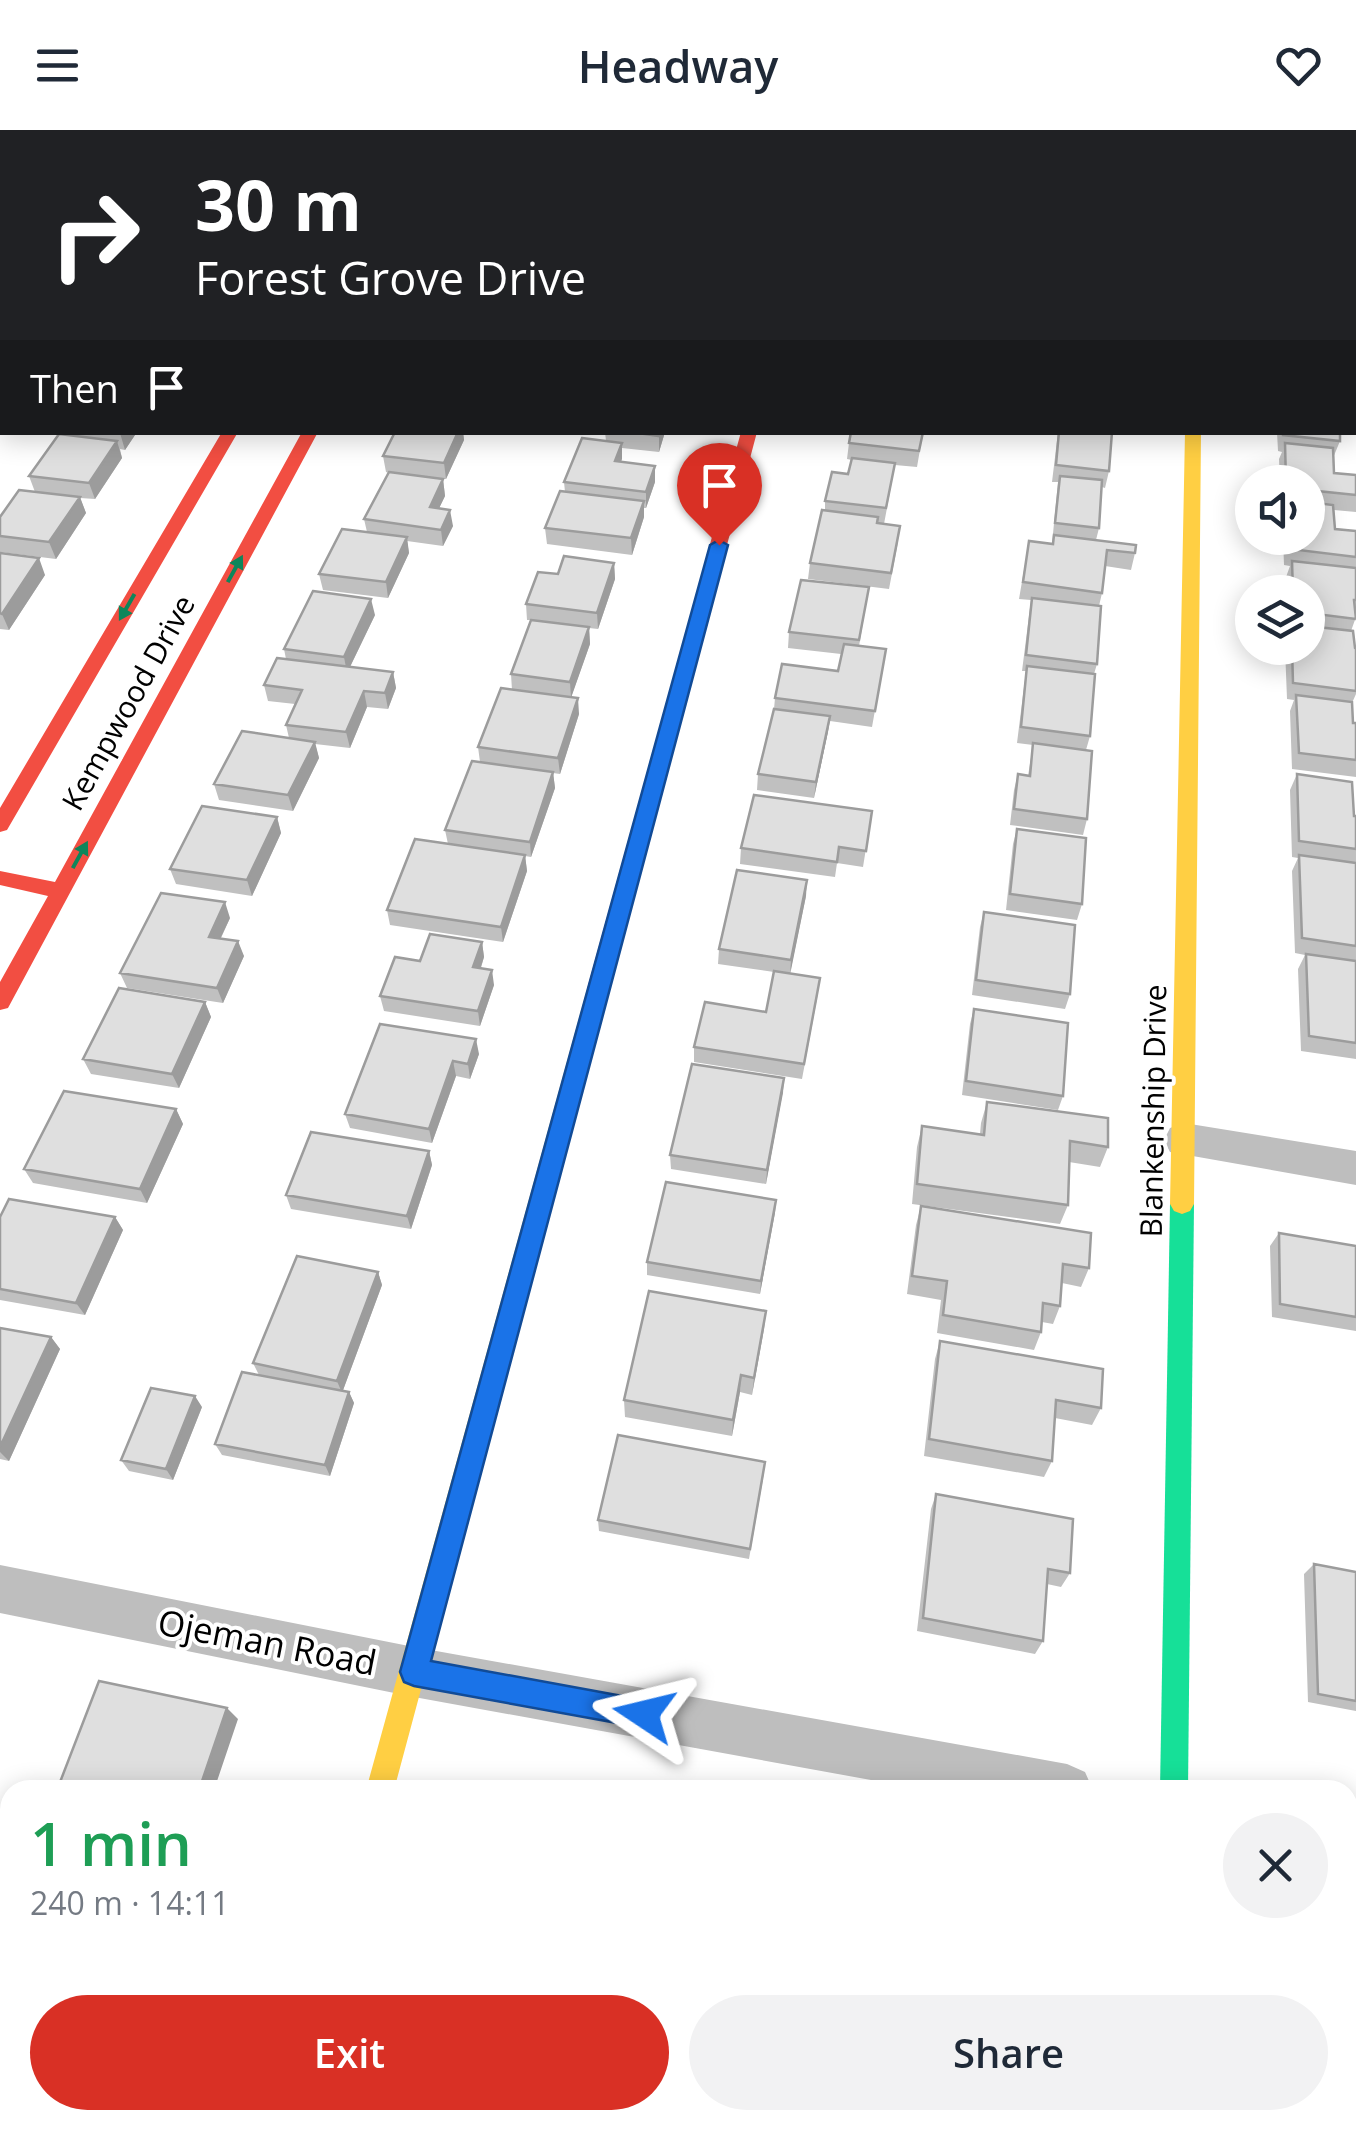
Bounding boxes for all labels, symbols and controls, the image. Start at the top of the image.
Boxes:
text: Headway [578,35,778,96]
icon: menu [30,38,85,93]
icon: heart [1271,38,1326,93]
text: 30 m [195,156,362,252]
icon: right [30,170,160,300]
text: Forest Grove Drive [195,247,586,308]
icon: arrive [139,360,194,415]
text: Then [30,362,119,414]
pin [677,443,762,546]
icon: arrive [692,458,747,513]
map controls [1235,465,1325,665]
button: sound [1235,465,1325,555]
one-way arrow [226,555,244,583]
button: layers [1235,575,1325,665]
street label: Kempwood Drive [52,587,204,817]
one-way arrow [119,593,137,621]
one-way arrow [71,840,88,869]
street label: Blankenship Drive [1130,984,1175,1238]
street label: Ojeman Road [154,1597,381,1686]
position arrow [592,1662,696,1766]
text: 1 min [30,1802,192,1884]
button: close [1223,1813,1328,1918]
text: 240 m · 14:11 [30,1881,229,1924]
button: Exit [30,1995,669,2110]
button: Share [689,1995,1328,2110]

